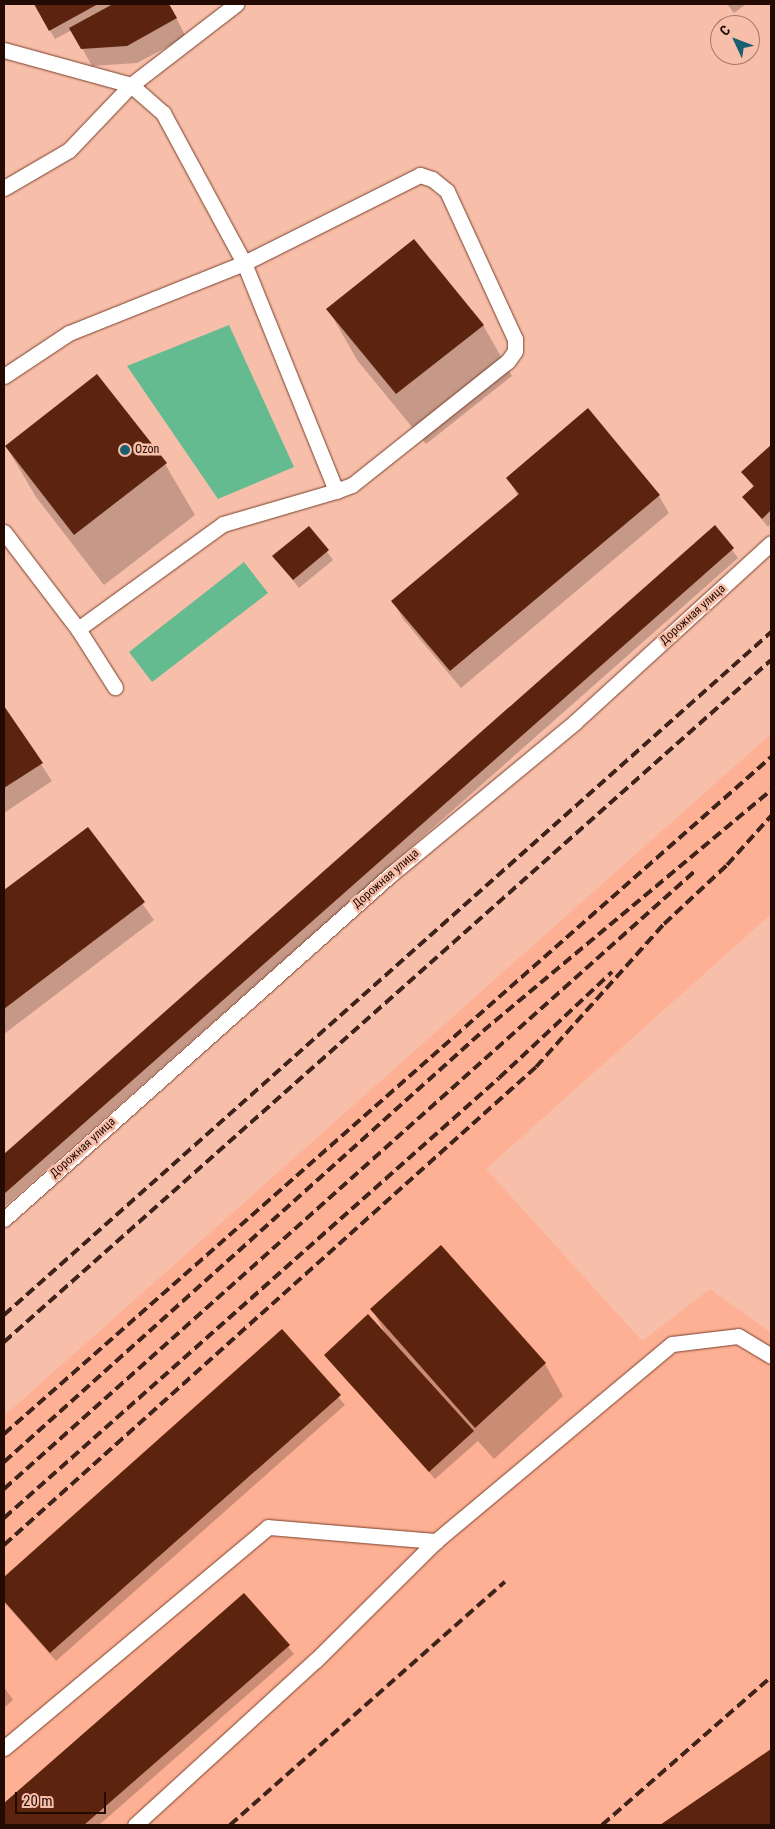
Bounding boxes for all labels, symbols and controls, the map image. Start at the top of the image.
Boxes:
north arrow [710,15,760,65]
text: С [716,22,733,39]
place label: Ozon [135,443,159,457]
marker: Ozon [119,444,131,456]
street label: Дорожная улица [657,582,729,648]
street label: Дорожная улица [350,846,422,912]
street label: Дорожная улица [47,1115,119,1181]
scale bar [18,1782,109,1814]
text: 20 m [23,1792,53,1810]

